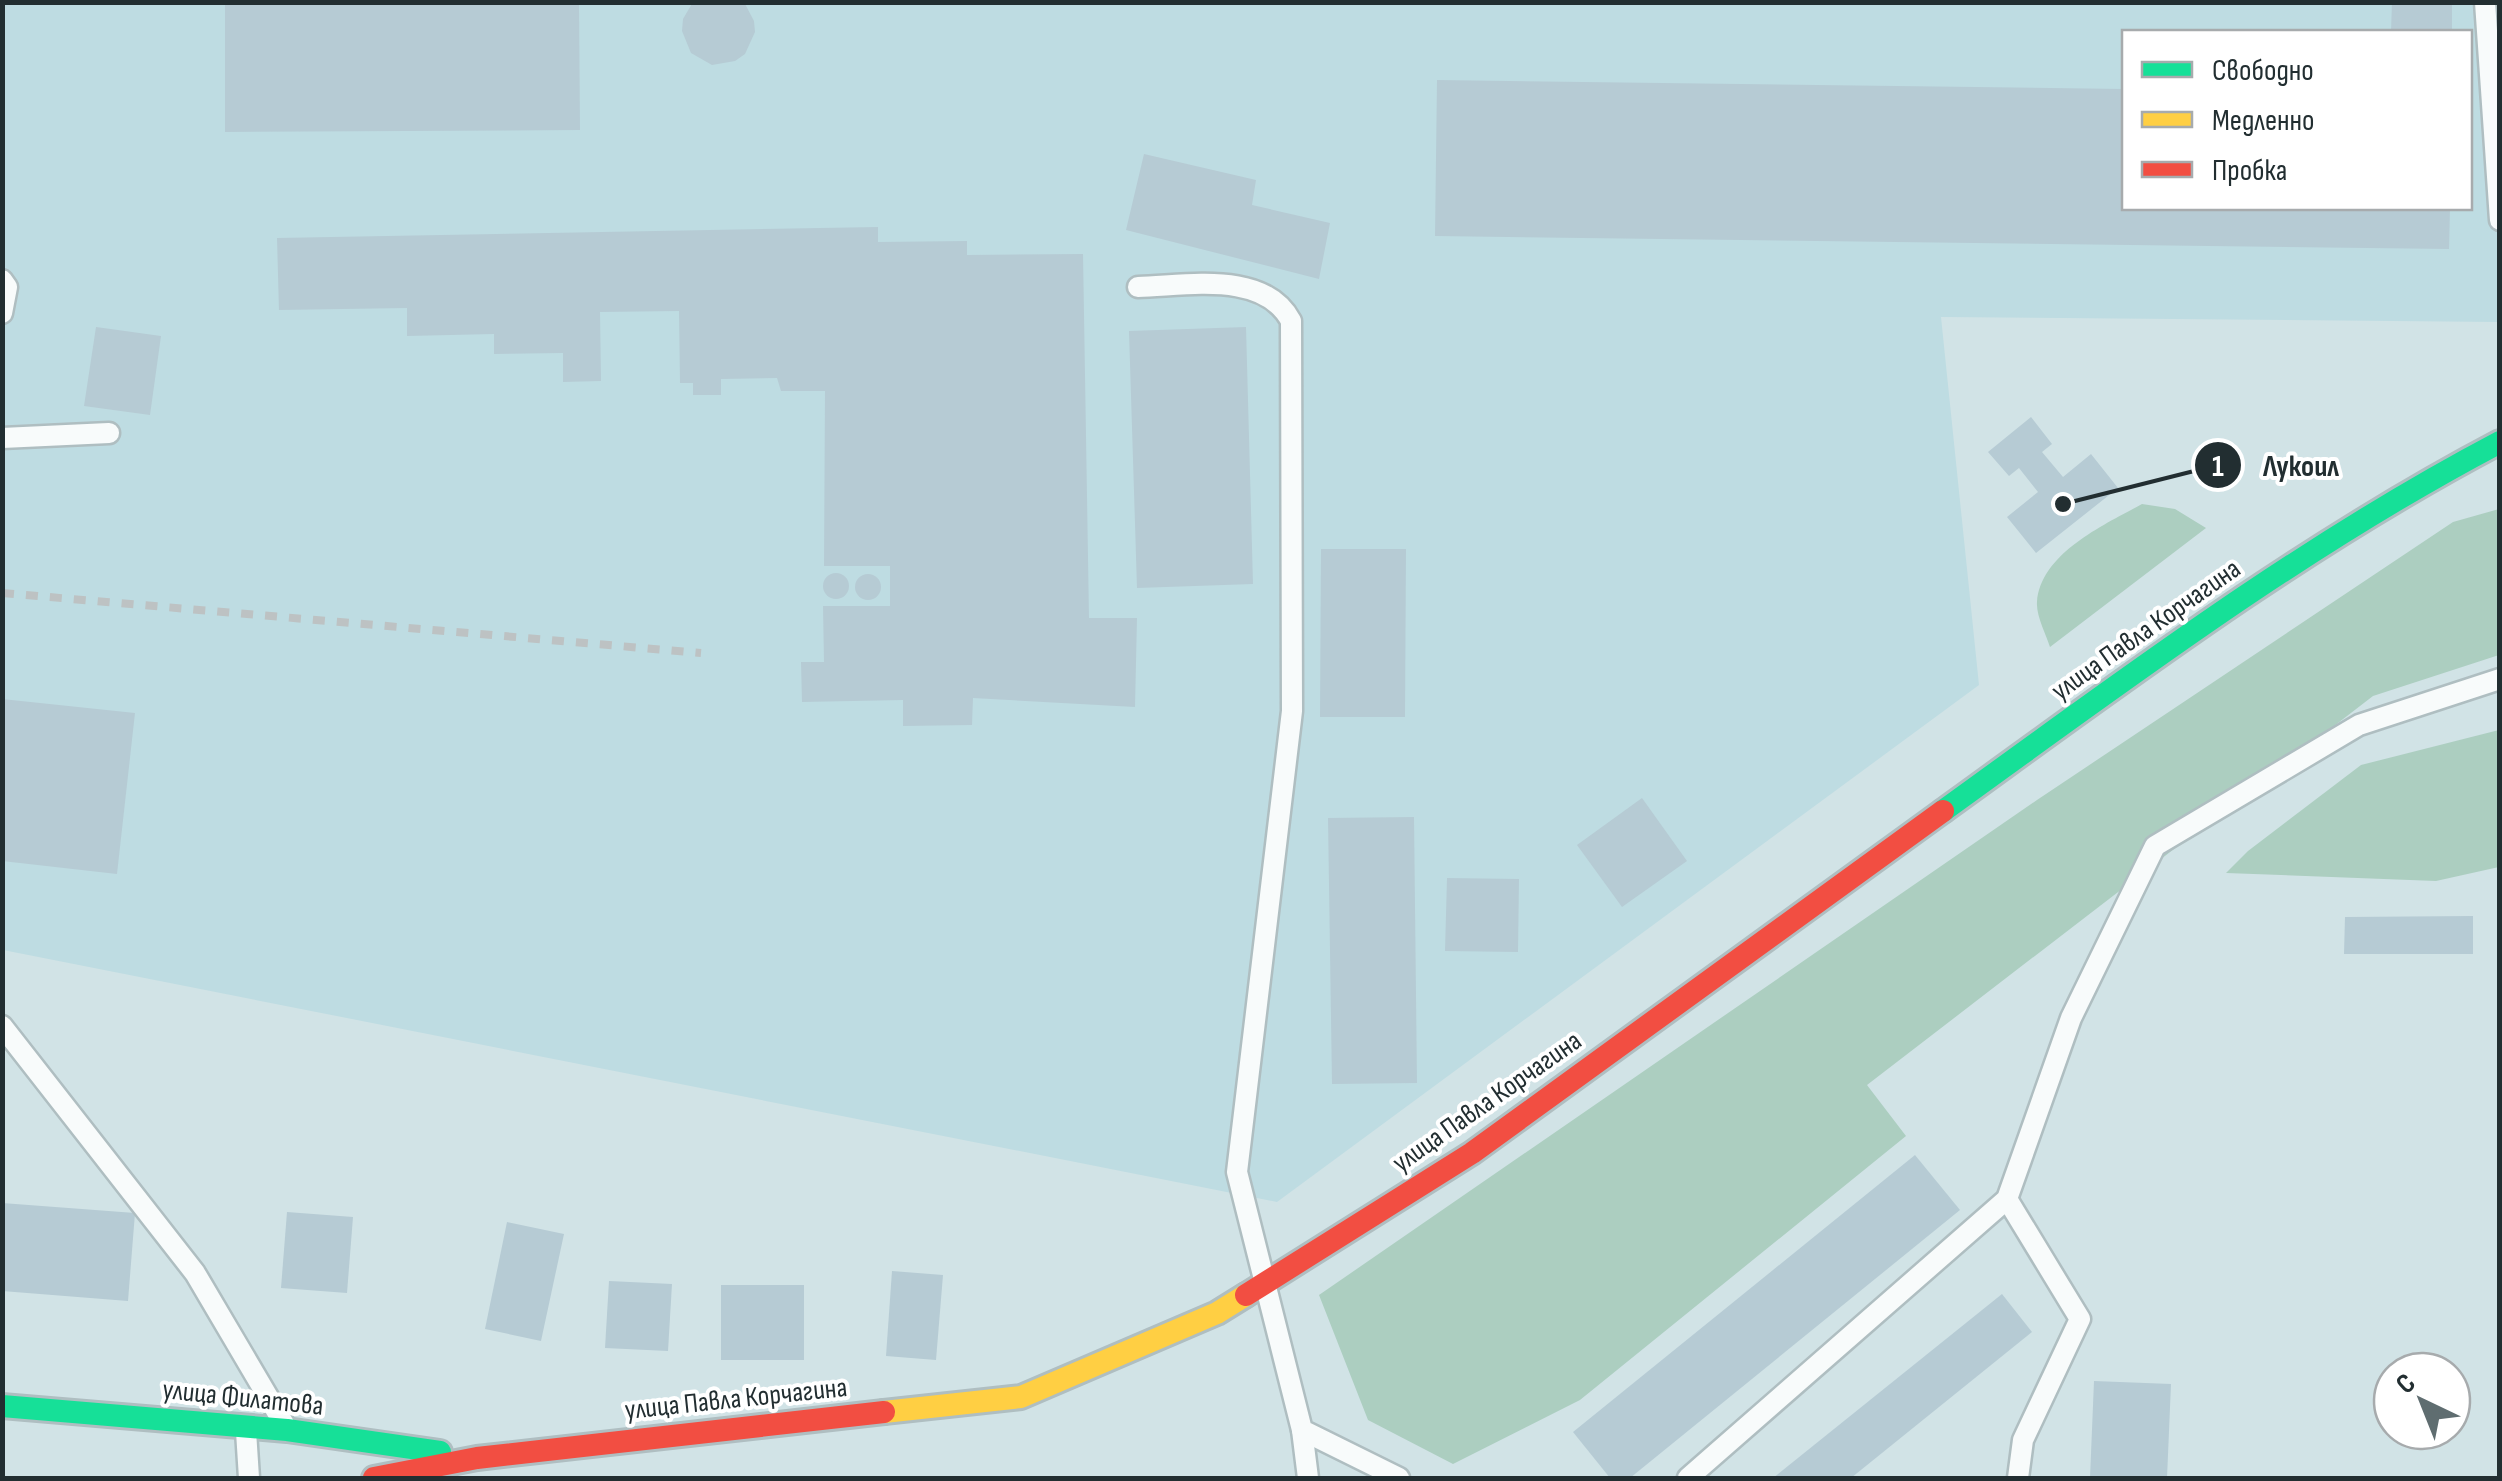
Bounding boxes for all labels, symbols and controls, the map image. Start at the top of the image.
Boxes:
legend [2122,30,2472,210]
text: Свободно [2212,53,2314,89]
text: Медленно [2212,103,2314,139]
text: Пробка [2212,153,2287,189]
callout: Лукоил [2193,435,2359,495]
text: 1 [2212,449,2224,485]
text: Лукоил [2262,449,2339,485]
street label: улица Павла Корчагина [2045,552,2247,708]
street label: улица Павла Корчагина [1386,1024,1588,1180]
north arrow [2372,1351,2472,1451]
text: С [2389,1367,2422,1401]
street label: улица Павла Корчагина [623,1371,849,1427]
street label: улица Филатова [161,1373,325,1423]

